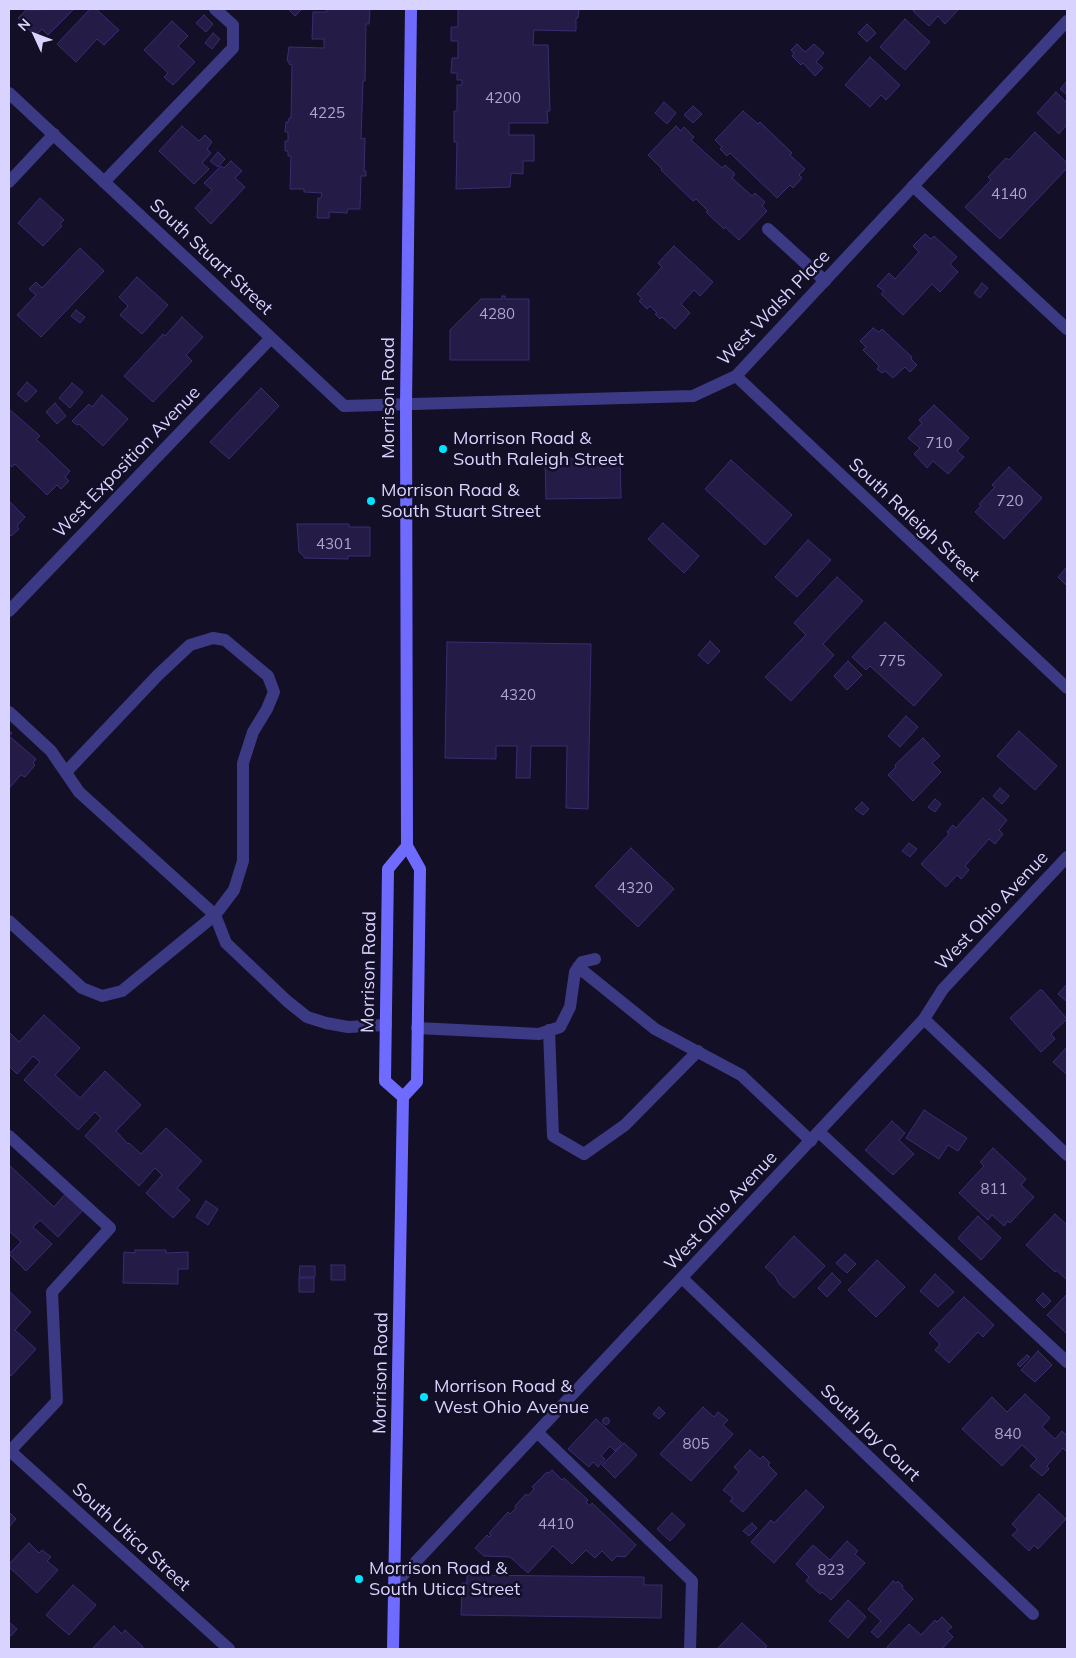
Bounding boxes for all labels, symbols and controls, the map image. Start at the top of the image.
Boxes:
north arrow [10,10,60,60]
text: N [14,15,34,35]
house number: 4200 [485,89,521,107]
house number: 4225 [309,104,345,122]
house number: 4140 [991,185,1027,203]
street label: South Stuart Street [145,195,277,319]
street label: West Walsh Place [713,246,835,370]
house number: 4280 [479,305,515,323]
street label: Morrison Road [378,337,400,459]
street label: West Exposition Avenue [49,382,205,542]
place label: Morrison Road & South Raleigh Street [453,428,624,470]
house number: 710 [926,434,952,452]
marker: Morrison Road & South Raleigh Street [437,443,449,455]
street label: South Raleigh Street [844,454,984,586]
place label: Morrison Road & South Stuart Street [381,480,541,522]
house number: 720 [997,492,1023,510]
marker: Morrison Road & South Stuart Street [365,495,377,507]
house number: 4301 [316,535,352,553]
house number: 775 [879,652,905,670]
house number: 4320 [500,686,536,704]
street label: West Ohio Avenue [931,847,1053,975]
house number: 4320 [617,879,653,897]
street label: Morrison Road [357,911,381,1033]
street label: West Ohio Avenue [660,1147,782,1275]
house number: 811 [981,1180,1007,1198]
street label: Morrison Road [369,1312,393,1434]
place label: Morrison Road & West Ohio Avenue [434,1376,589,1418]
street label: South Jay Court [816,1380,924,1486]
marker: Morrison Road & West Ohio Avenue [418,1391,430,1403]
house number: 840 [995,1425,1021,1443]
house number: 805 [683,1435,709,1453]
street label: South Utica Street [68,1478,194,1596]
house number: 4410 [538,1515,574,1533]
place label: Morrison Road & South Utica Street [369,1558,520,1600]
house number: 823 [818,1561,844,1579]
marker: Morrison Road & South Utica Street [353,1573,365,1585]

